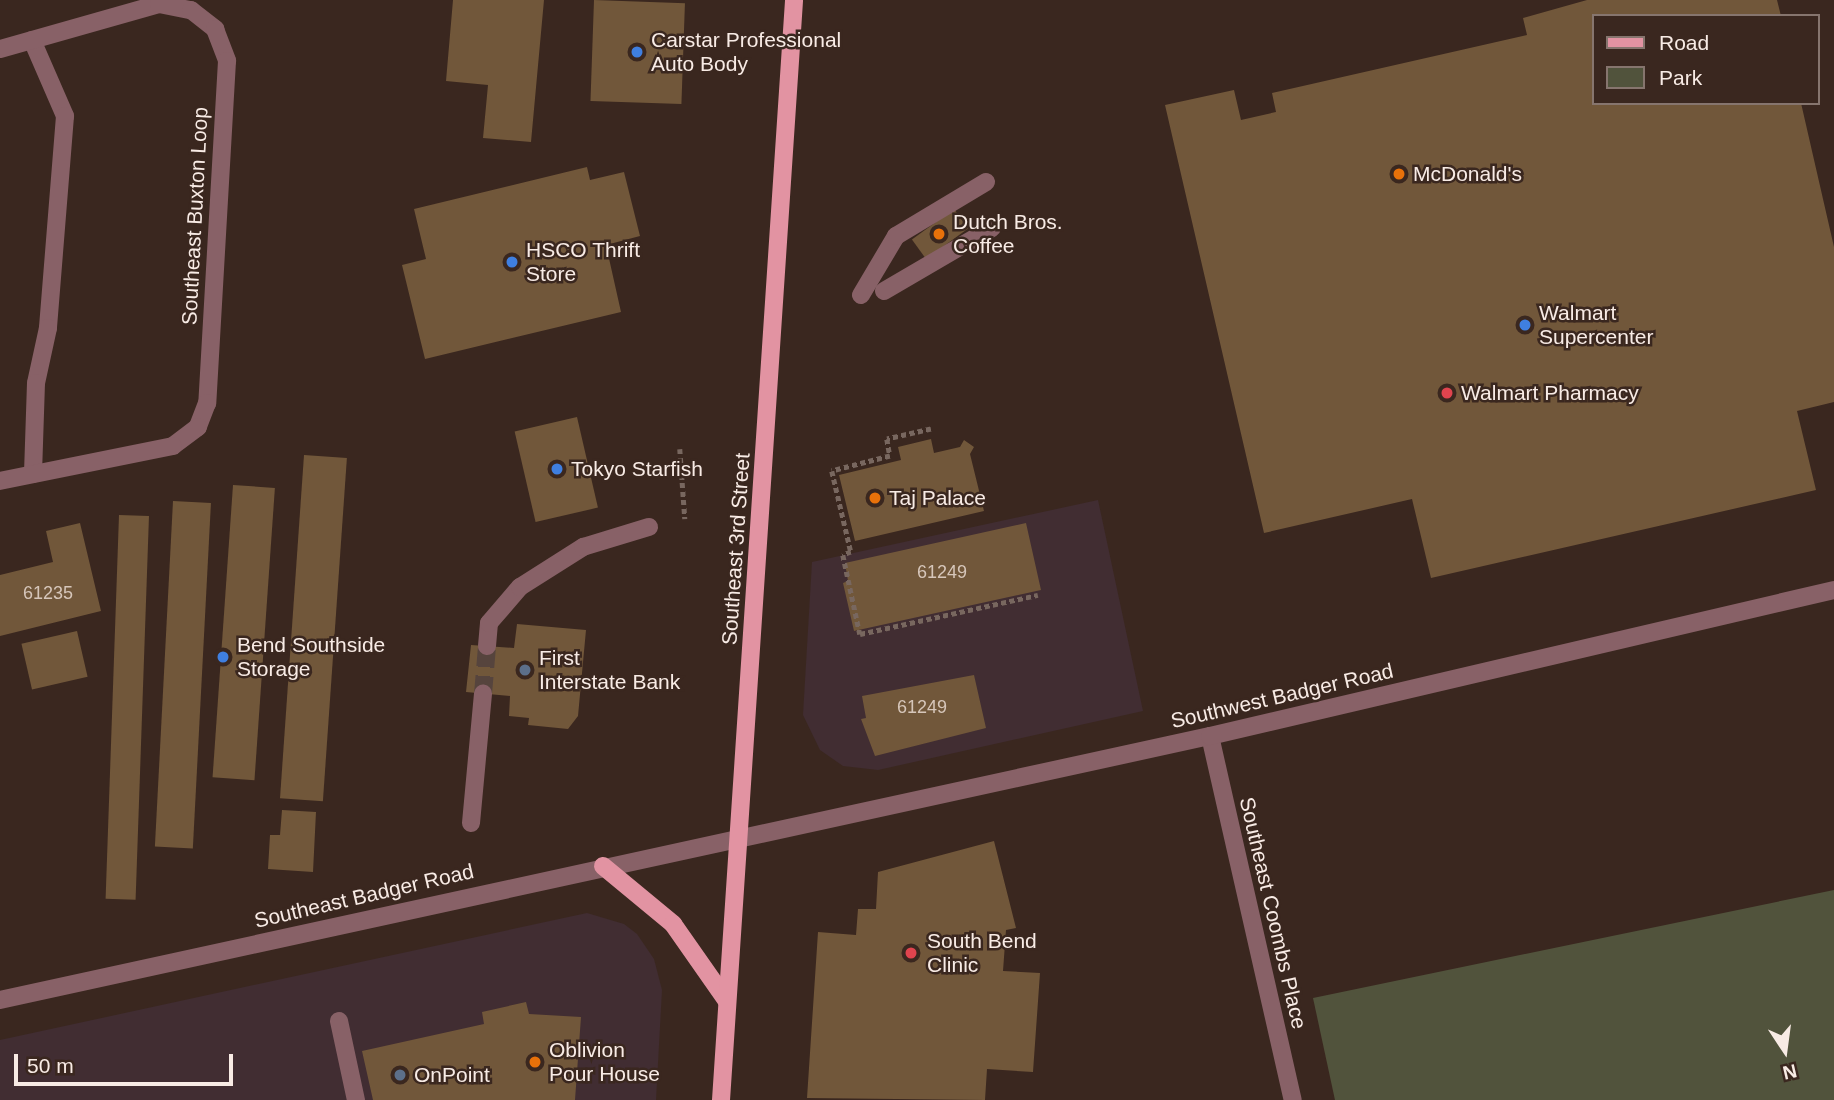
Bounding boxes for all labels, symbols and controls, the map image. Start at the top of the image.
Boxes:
legend [1592,14,1820,105]
place label: Carstar Professional Auto Body [651,27,841,77]
text: Road [1659,31,1709,54]
marker: Carstar Professional Auto Body [629,44,645,60]
text: Park [1659,66,1702,89]
street label: Southeast Buxton Loop [177,106,213,326]
place label: McDonald's [1413,161,1522,187]
marker: McDonald's [1391,166,1407,182]
place label: Dutch Bros. Coffee [953,209,1063,259]
marker: Dutch Bros. Coffee [931,226,947,242]
place label: HSCO Thrift Store [526,237,640,287]
marker: HSCO Thrift Store [504,254,520,270]
place label: Walmart Supercenter [1539,300,1653,350]
marker: Walmart Supercenter [1517,317,1533,333]
place label: Walmart Pharmacy [1461,380,1639,406]
marker: Walmart Pharmacy [1439,385,1455,401]
street label: Southeast 3rd Street [717,452,755,646]
place label: Tokyo Starfish [571,456,703,482]
marker: Tokyo Starfish [549,461,565,477]
place label: Taj Palace [889,485,986,511]
marker: Taj Palace [867,490,883,506]
house number: 61249 [917,561,967,583]
house number: 61235 [23,582,73,604]
place label: Bend Southside Storage [237,632,385,682]
place label: First Interstate Bank [539,645,680,695]
marker: Bend Southside Storage [215,649,231,665]
street label: Southwest Badger Road [1168,658,1396,734]
marker: First Interstate Bank [517,662,533,678]
house number: 61249 [897,696,947,718]
street label: Southeast Coombs Place [1234,795,1312,1031]
street label: Southeast Badger Road [252,859,476,933]
place label: South Bend Clinic [927,928,1037,978]
marker: South Bend Clinic [901,943,921,963]
north arrow [1750,1016,1820,1086]
place label: Oblivion Pour House [549,1037,660,1087]
scale bar [18,1040,236,1084]
text: 50 m [27,1054,74,1077]
marker: Oblivion Pour House [527,1054,543,1070]
text: N [1781,1060,1799,1084]
place label: OnPoint [414,1062,490,1088]
marker: OnPoint [392,1067,408,1083]

